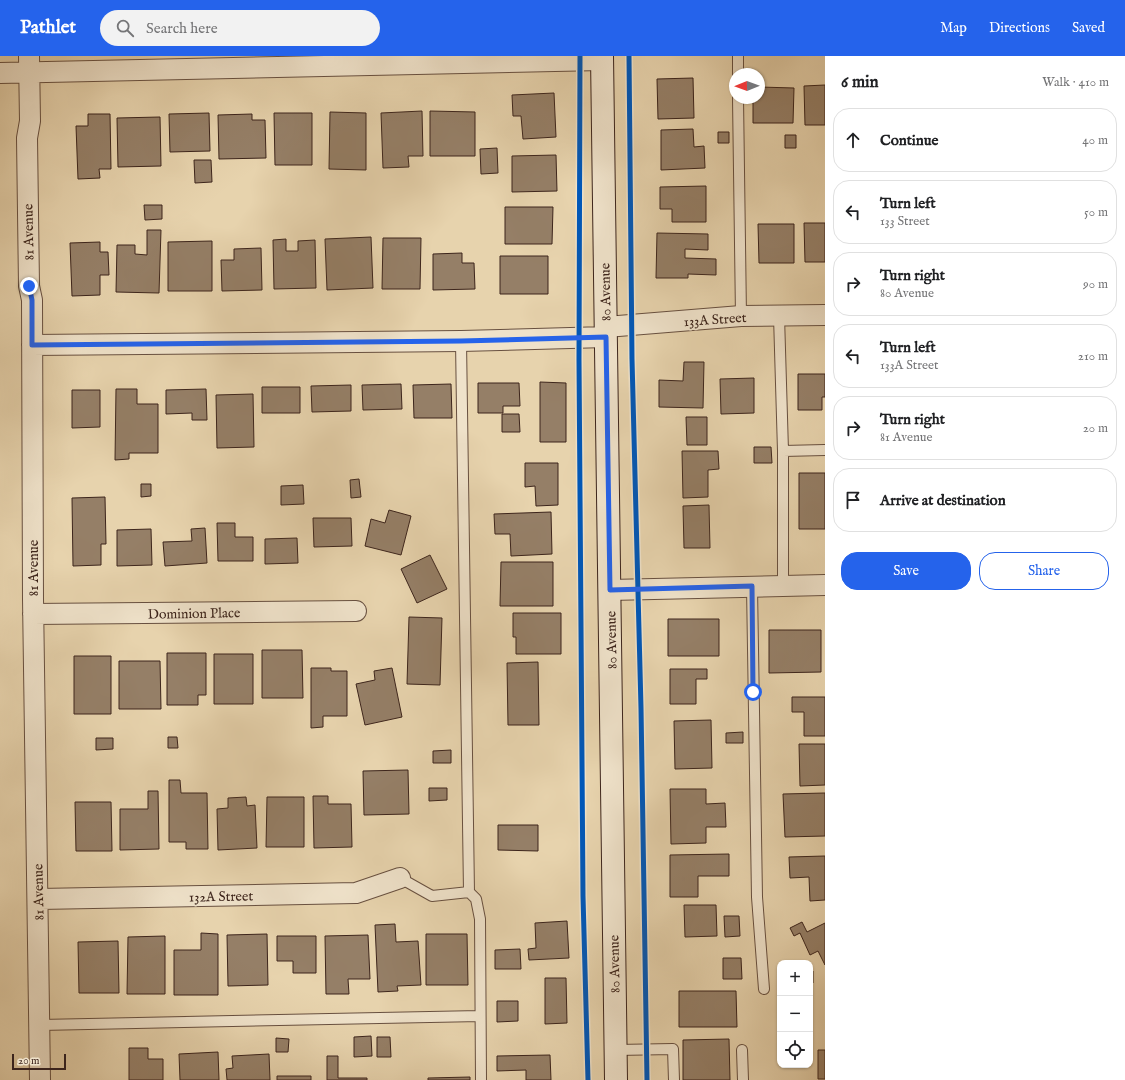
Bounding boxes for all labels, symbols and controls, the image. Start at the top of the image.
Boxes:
search box [100,10,380,46]
text: Pathlet [20,16,76,40]
icon: search [114,17,136,39]
text: Search here [146,19,218,38]
text: Map [940,19,967,37]
text: Directions [989,19,1050,37]
text: Saved [1072,19,1105,37]
north arrow [729,68,765,104]
text: 6 min [841,72,879,93]
text: Walk · 410 m [1042,74,1109,91]
icon: ahead [842,129,864,151]
text: Continue [880,131,938,150]
text: 40 m [1082,132,1108,149]
text: Turn left [880,194,936,213]
icon: left [842,201,864,223]
street label: 81 Avenue [19,203,38,260]
text: 50 m [1084,204,1108,221]
text: 133 Street [880,213,930,230]
street label: 80 Avenue [596,262,616,321]
text: Turn right [880,266,945,285]
icon: right [842,273,864,295]
text: 90 m [1083,276,1108,293]
route end [20,277,38,295]
text: 80 Avenue [880,285,934,302]
street label: 133A Street [683,309,747,331]
text: Turn left [880,338,936,357]
icon: left [842,345,864,367]
text: 210 m [1078,348,1108,365]
text: 133A Street [880,357,938,374]
text: Turn right [880,410,945,429]
icon: right [842,417,864,439]
text: 20 m [1083,420,1108,437]
text: 81 Avenue [880,429,933,446]
icon: arrive [842,489,864,511]
text: Arrive at destination [880,491,1006,510]
street label: 81 Avenue [25,539,43,596]
button: Save [841,552,971,590]
button: Share [979,552,1109,590]
street label: Dominion Place [147,604,241,624]
street label: 80 Avenue [602,610,622,669]
route start [744,683,762,701]
street label: 81 Avenue [29,863,48,920]
street label: 132A Street [189,887,254,907]
street label: 80 Avenue [605,934,625,993]
map controls [777,960,813,1068]
button: + [777,960,813,996]
button: − [777,996,813,1032]
button: locate [777,1032,813,1068]
scale bar [12,1052,66,1071]
text: 20 m [18,1054,39,1068]

